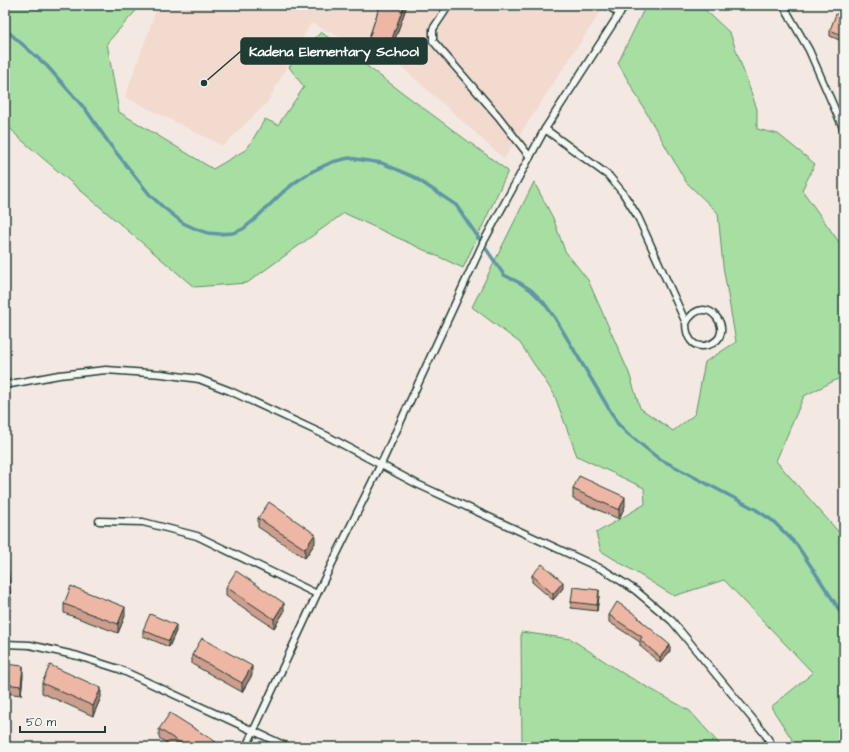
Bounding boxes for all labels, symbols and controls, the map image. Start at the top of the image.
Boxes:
callout: Kadena Elementary School [241,38,427,64]
text: Kadena Elementary School [249,42,420,62]
scale bar [20,708,105,734]
text: 50 m [26,714,57,731]

